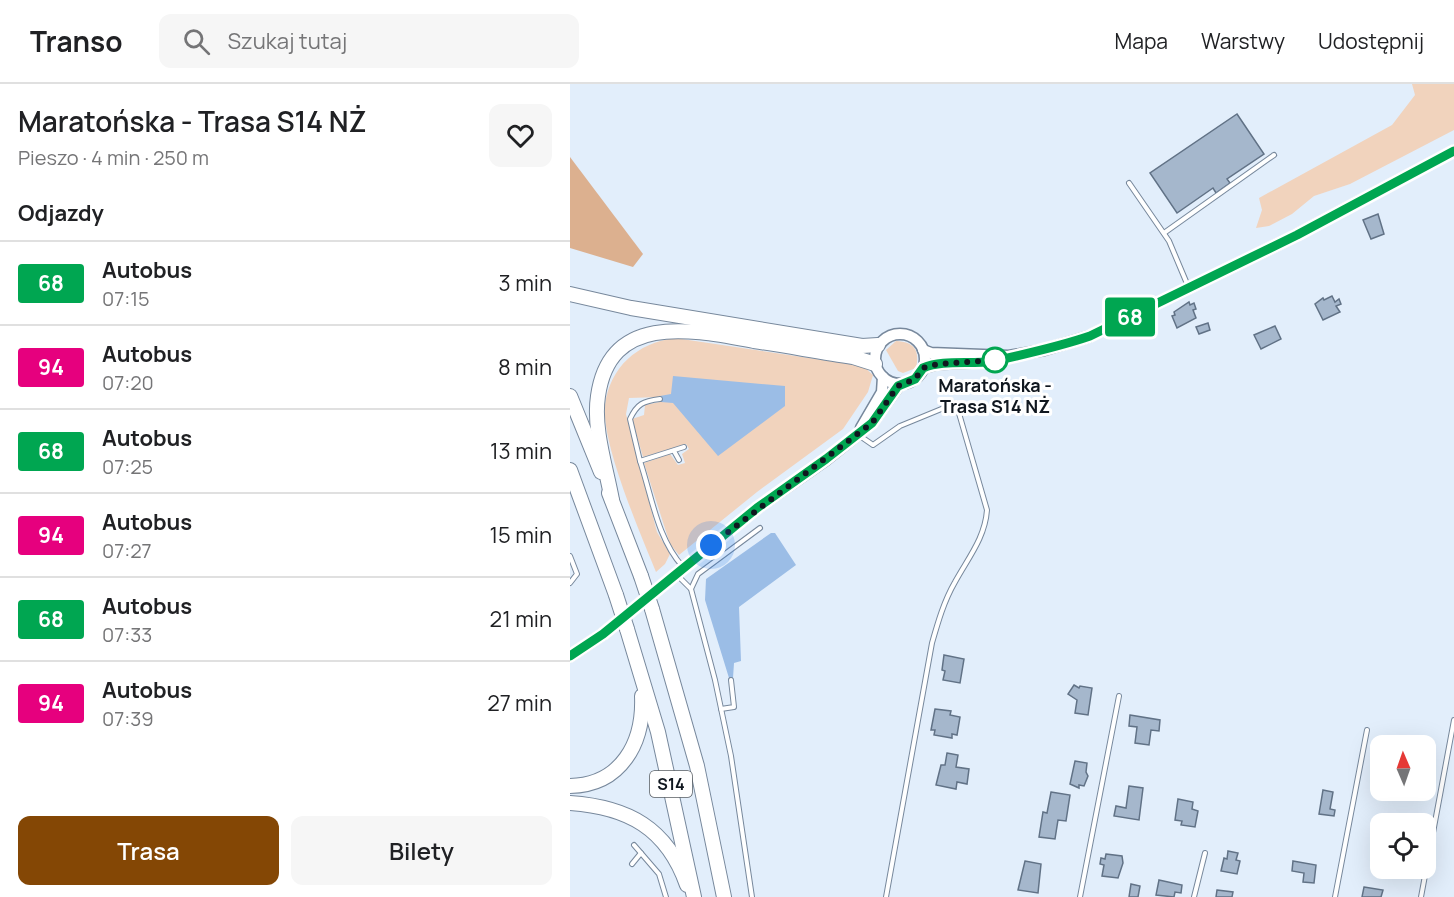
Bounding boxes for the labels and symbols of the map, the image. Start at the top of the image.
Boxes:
line badge: 68 [1103,298,1157,336]
marker: Maratońska - Trasa S14 NŻ [982,347,1008,373]
place label: Maratońska - Trasa S14 NŻ [938,373,1052,418]
your location [696,530,726,560]
north arrow [1370,735,1436,801]
road number: S14 [650,771,692,797]

